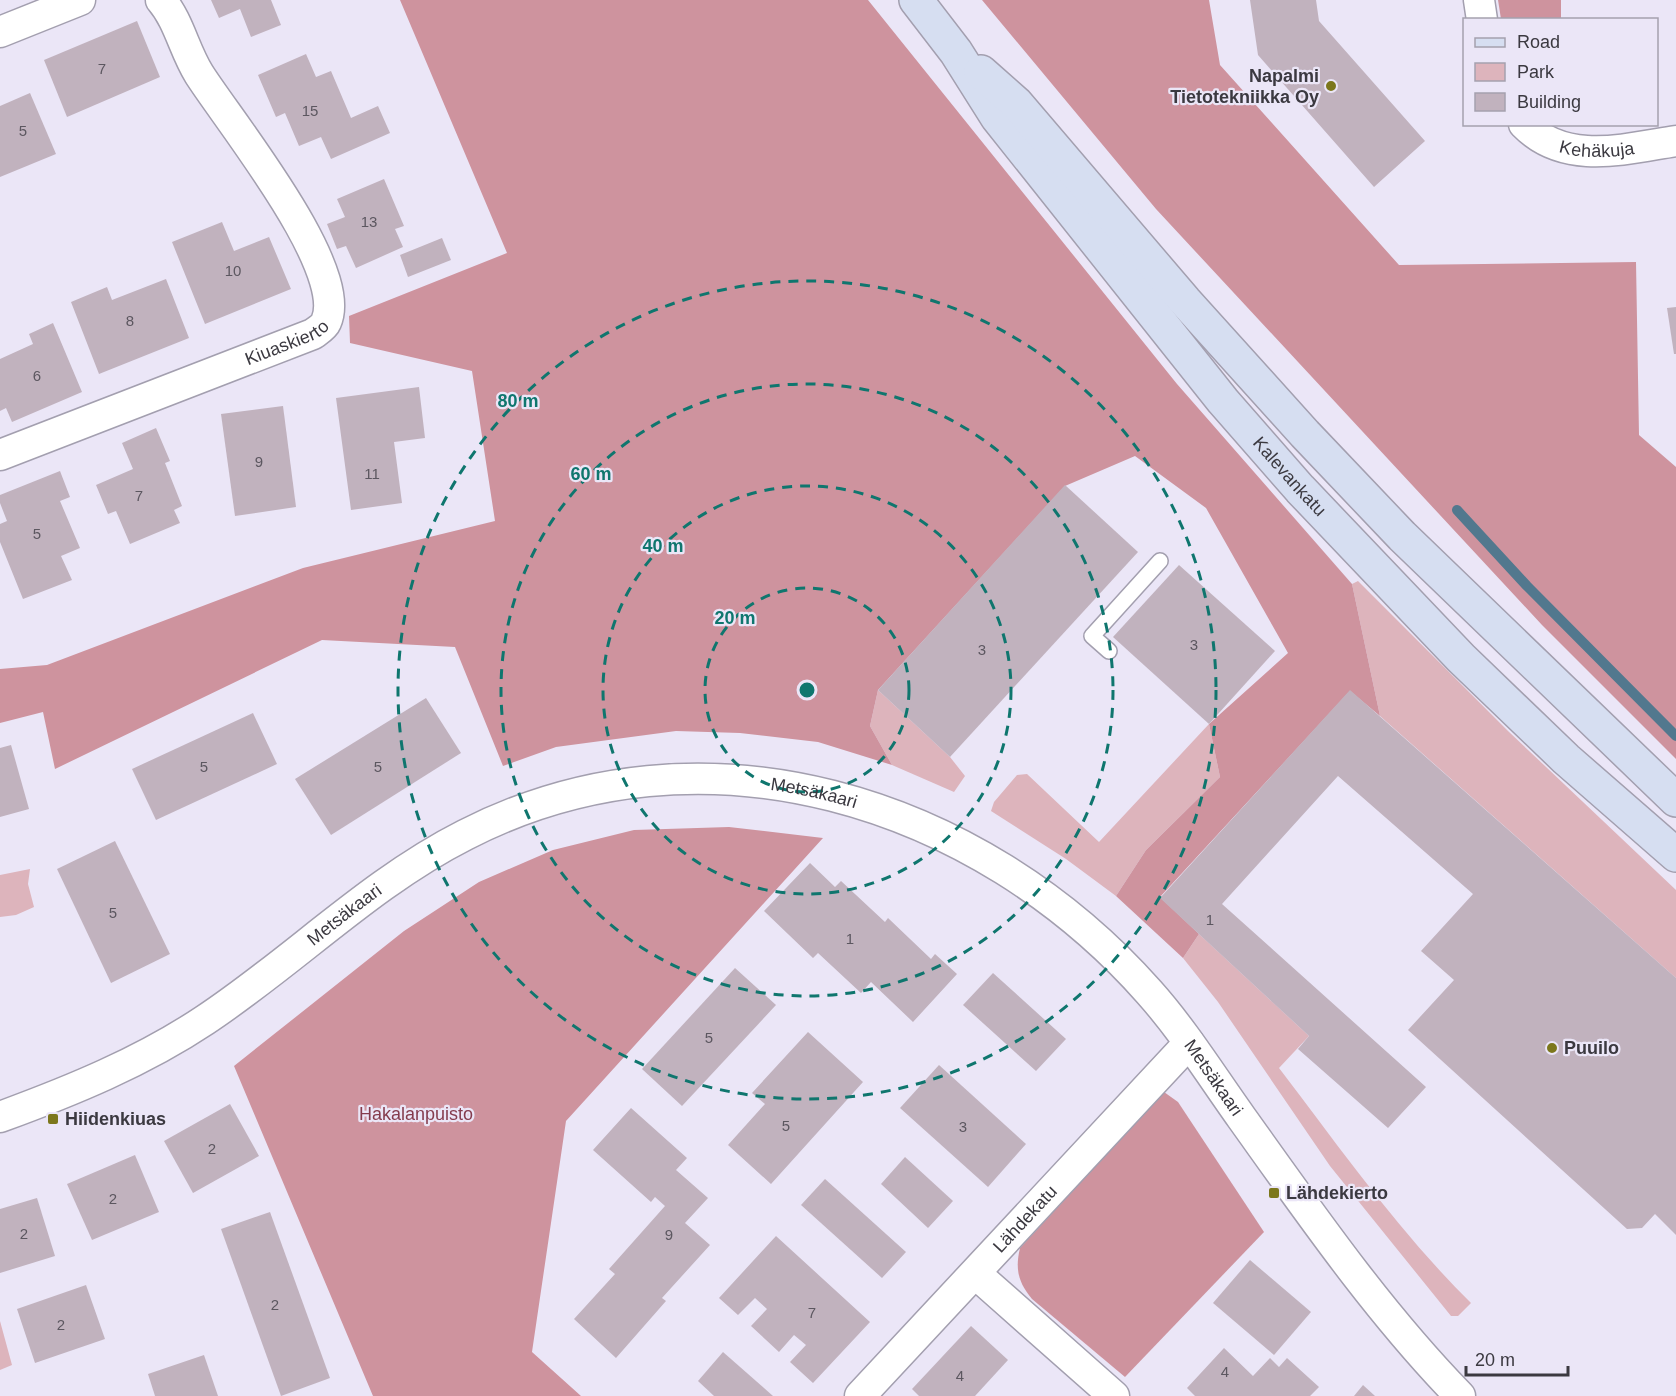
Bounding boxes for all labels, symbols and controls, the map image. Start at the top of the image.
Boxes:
legend [1463,18,1658,126]
text: Road [1517,32,1560,52]
house number: 7 [98,60,106,77]
text: Park [1517,62,1555,82]
place label: Napalmi Tietotekniikka Oy [1170,66,1319,107]
marker: Napalmi Tietotekniikka Oy [1324,79,1338,93]
text: Building [1517,92,1581,112]
house number: 15 [302,102,318,119]
house number: 5 [19,122,27,139]
street label: Kehäkuja [1557,137,1637,161]
house number: 13 [361,213,377,230]
house number: 10 [225,262,241,279]
house number: 8 [126,312,134,329]
street label: Kiuaskierto [242,316,333,369]
house number: 6 [33,367,41,384]
text: 80 m [497,391,539,411]
street label: Kalevankatu [1249,433,1330,520]
house number: 9 [255,453,263,470]
text: 60 m [570,464,612,484]
house number: 11 [364,465,380,482]
house number: 7 [135,487,143,504]
house number: 5 [33,525,41,542]
text: 40 m [642,536,684,556]
text: 20 m [714,608,756,628]
house number: 3 [1190,636,1198,653]
house number: 3 [978,641,986,658]
centre of rings [797,680,817,700]
house number: 5 [200,758,208,775]
house number: 5 [374,758,382,775]
street label: Metsäkaari [769,774,860,812]
street label: Metsäkaari [303,880,385,950]
house number: 5 [109,904,117,921]
house number: 1 [1206,911,1214,928]
house number: 1 [846,930,854,947]
house number: 5 [705,1029,713,1046]
street label: Metsäkaari [1180,1036,1247,1120]
place label: Puuilo [1564,1038,1619,1058]
marker: Puuilo [1545,1041,1559,1055]
park label: Hakalanpuisto [359,1104,473,1124]
place label: Hiidenkiuas [65,1109,166,1129]
marker: Hiidenkiuas [46,1112,60,1126]
house number: 5 [782,1117,790,1134]
house number: 3 [959,1118,967,1135]
house number: 2 [208,1140,216,1157]
street label: Lähdekatu [989,1181,1061,1257]
place label: Lähdekierto [1286,1183,1388,1203]
marker: Lähdekierto [1267,1186,1281,1200]
house number: 2 [109,1190,117,1207]
house number: 2 [20,1225,28,1242]
house number: 9 [665,1226,673,1243]
house number: 2 [271,1296,279,1313]
house number: 7 [808,1304,816,1321]
house number: 2 [57,1316,65,1333]
scale bar [1466,1339,1568,1377]
text: 20 m [1475,1350,1515,1370]
house number: 4 [1221,1363,1229,1380]
house number: 4 [956,1367,964,1384]

